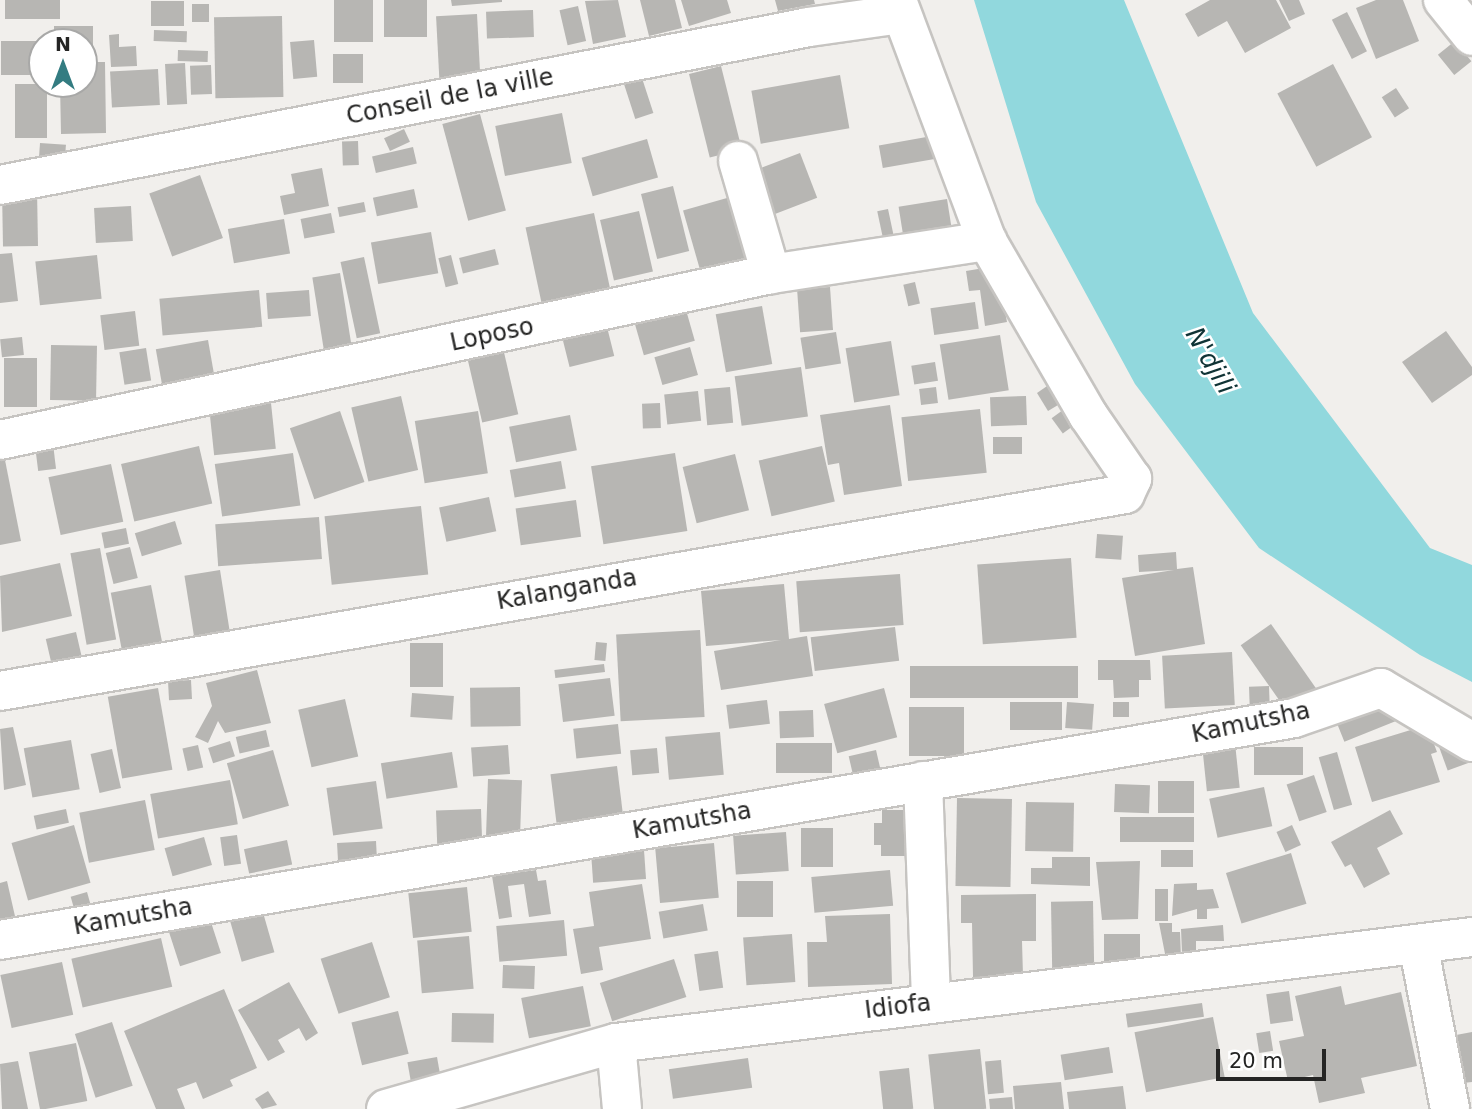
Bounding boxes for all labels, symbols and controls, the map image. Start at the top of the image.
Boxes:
north arrow [28,28,98,98]
text: N [55,33,71,55]
street label: Conseil de la ville [344,63,556,131]
street label: Loposo [448,312,536,358]
water label: N'djili [1178,322,1242,400]
street label: Kalanganda [495,564,639,616]
street label: Kamutsha [1189,696,1313,750]
street label: Kamutsha [630,796,754,846]
street label: Kamutsha [71,892,195,942]
street label: Idiofa [863,989,933,1025]
scale bar [1220,1036,1330,1080]
text: 20 m [1229,1049,1283,1073]

